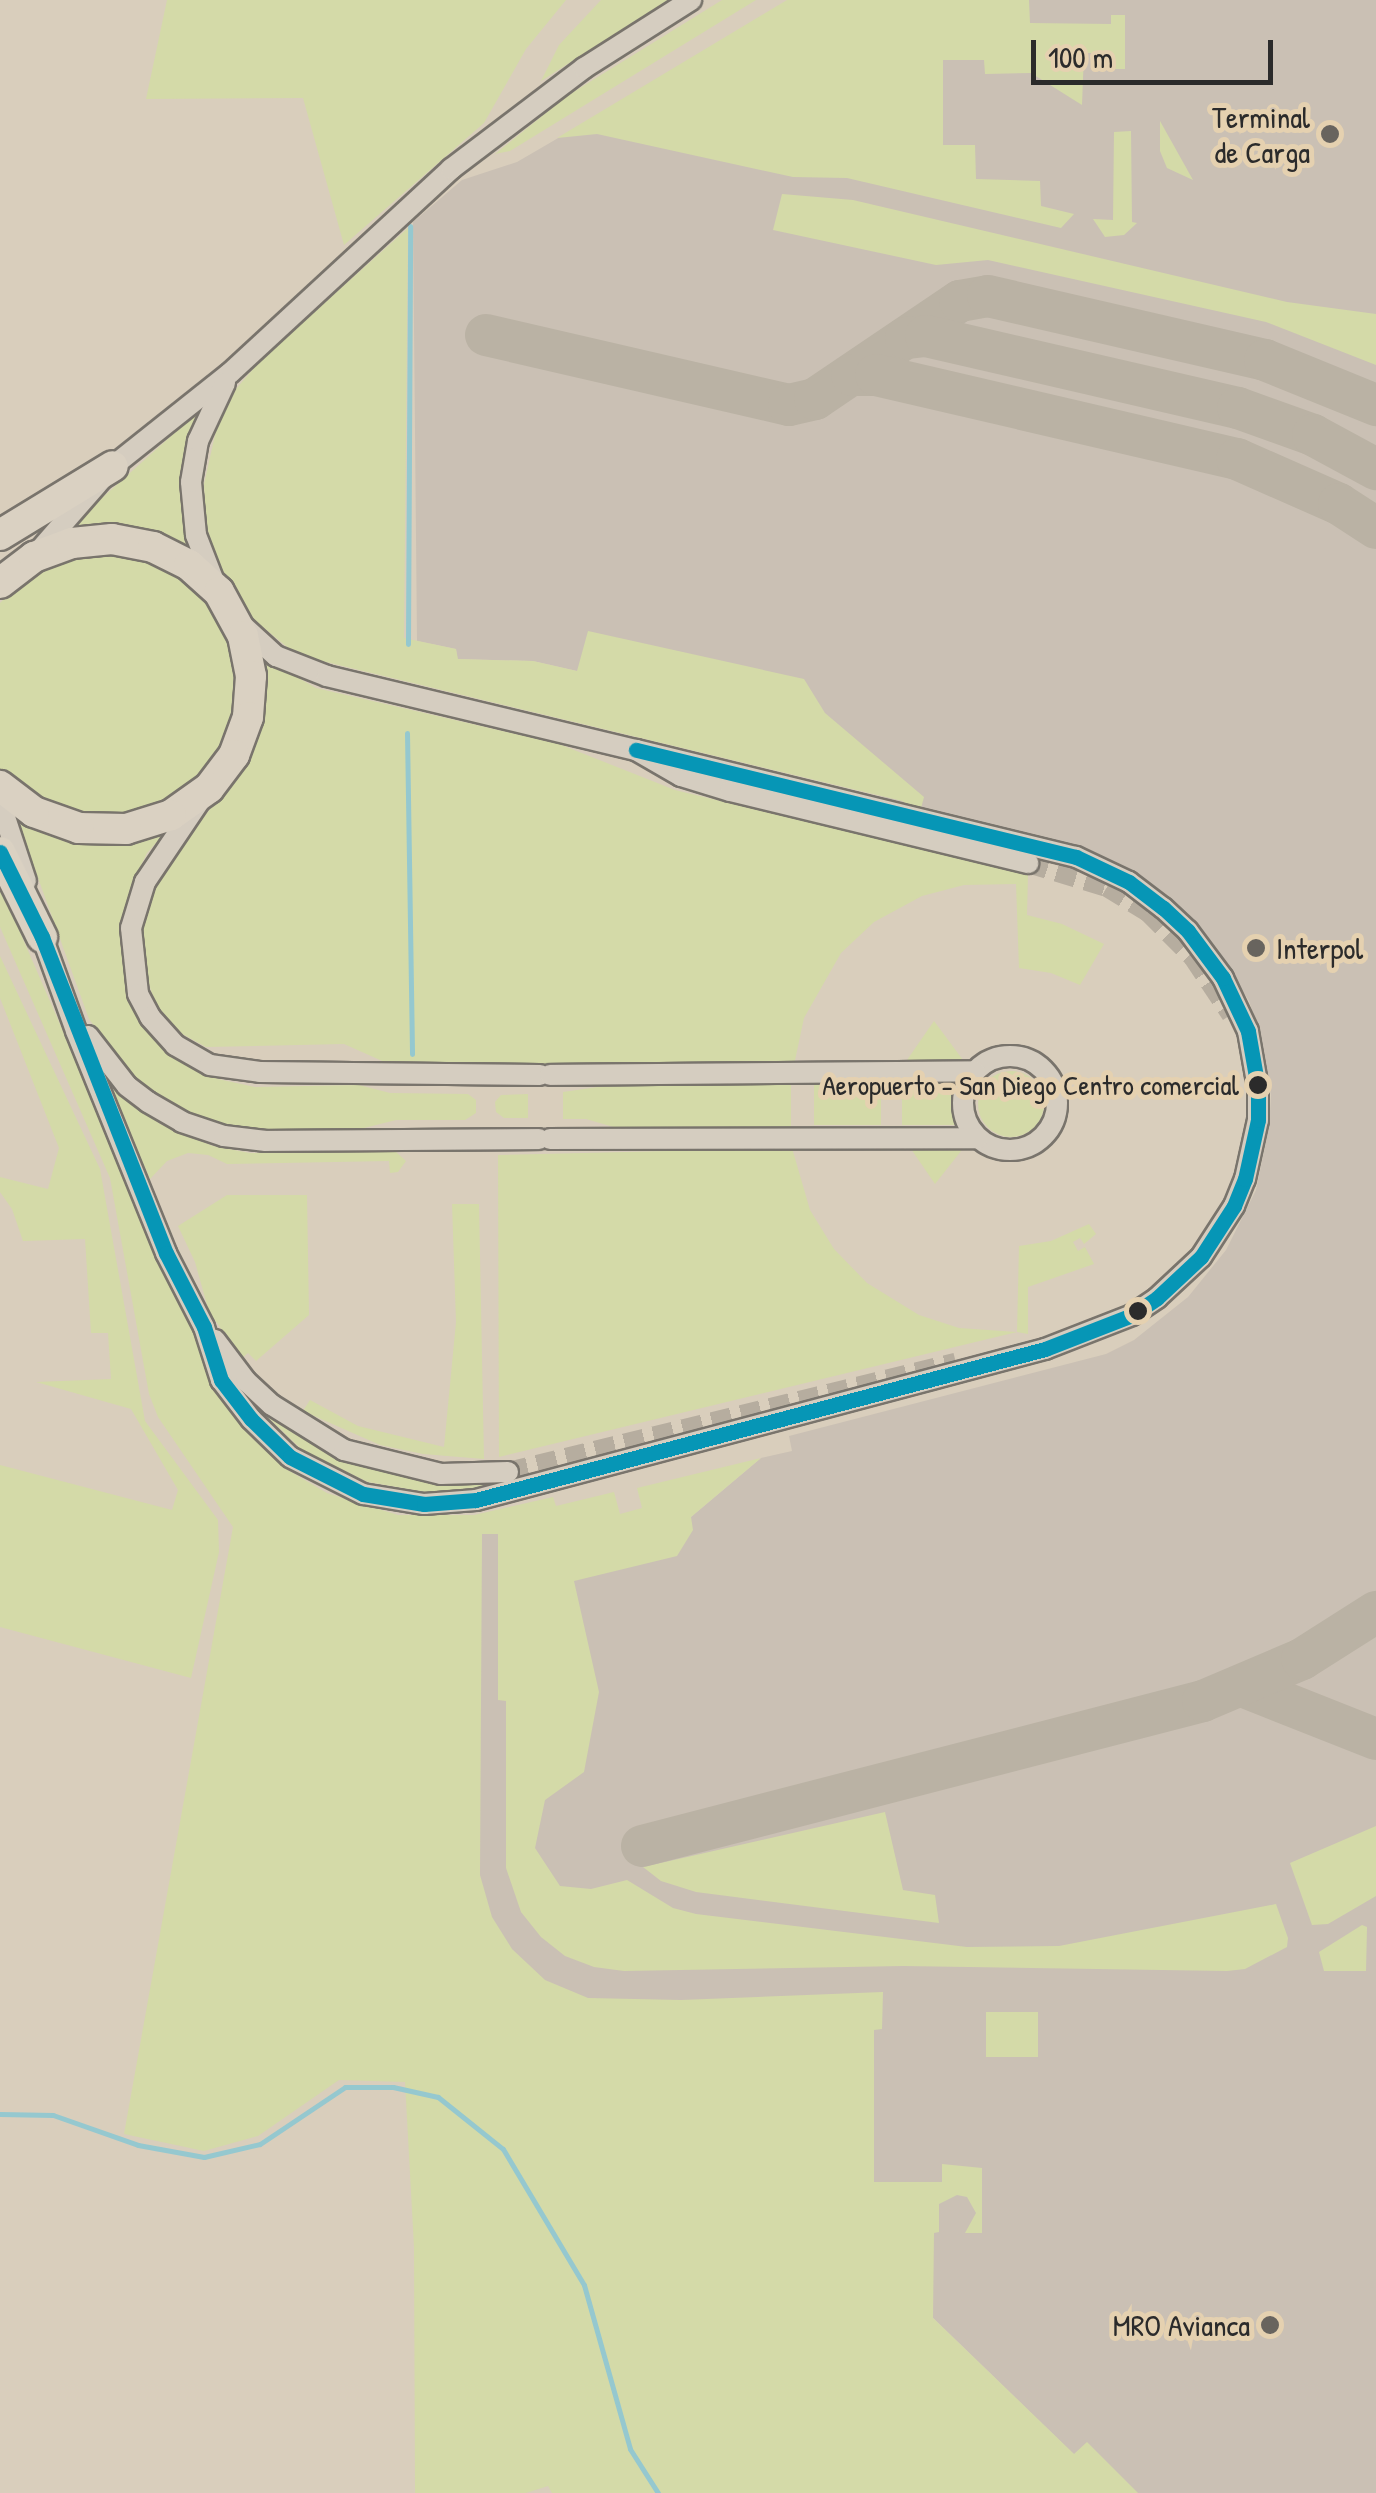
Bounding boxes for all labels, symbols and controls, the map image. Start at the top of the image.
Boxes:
scale bar [1036,20,1278,82]
text: 100 m [1048,37,1113,77]
place label: Terminal de Carga [1212,99,1310,170]
marker: Terminal de Carga [1319,123,1341,145]
place label: Interpol [1276,930,1363,966]
marker: Interpol [1245,937,1267,959]
place label: Aeropuerto - San Diego Centro comercial [822,1068,1239,1102]
marker: Aeropuerto - San Diego Centro comercial [1248,1075,1268,1095]
unlabelled marker [1128,1301,1148,1321]
place label: MRO Avianca [1113,2307,1250,2343]
marker: MRO Avianca [1259,2314,1281,2336]

